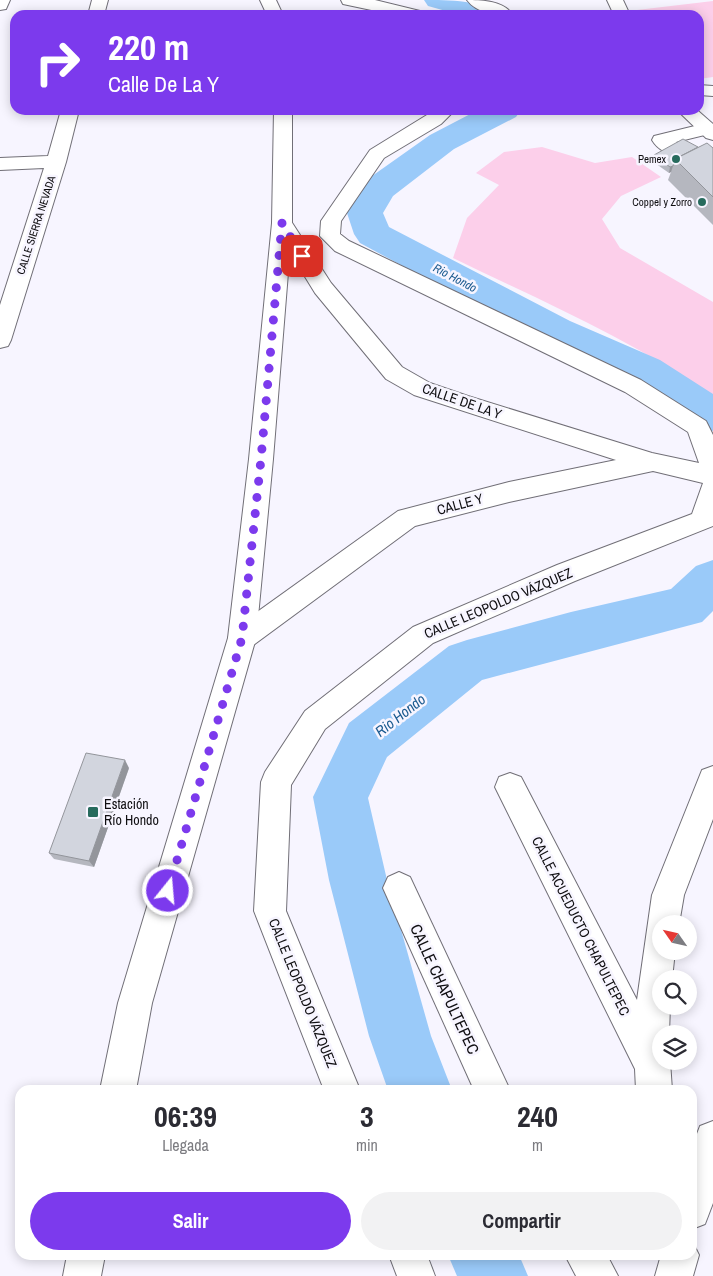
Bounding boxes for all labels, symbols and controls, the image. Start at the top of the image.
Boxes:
text: 220 m [108,24,189,71]
icon: right [25,30,90,95]
text: Calle De La Y [108,69,219,99]
place label: Pemex [638,152,666,166]
marker: Pemex [670,153,682,165]
street label: CALLE SIERRA NEVADA [13,173,59,276]
place label: Coppel y Zorro [632,195,692,209]
marker: Coppel y Zorro [696,196,708,208]
pin [281,235,323,277]
icon: arrive [288,242,316,270]
water label: Rio Hondo [430,260,480,296]
street label: CALLE DE LA Y [420,379,504,423]
street label: CALLE Y [435,489,485,519]
street label: CALLE LEOPOLDO VÁZQUEZ [421,564,575,642]
water label: Rio Hondo [370,689,430,741]
place label: Estación Río Hondo [104,795,159,829]
marker: Estación Río Hondo [86,805,100,819]
street label: CALLE ACUEDUCTO CHAPULTEPEC [528,833,634,1019]
position arrow [141,864,193,916]
north arrow [652,915,698,960]
map controls [652,915,697,1070]
street label: CALLE LEOPOLDO VÁZQUEZ [265,916,341,1070]
street label: CALLE CHAPULTEPEC [405,920,485,1058]
button: search [652,970,697,1015]
button: layers [652,1025,697,1070]
text: 06:39 [154,1096,217,1136]
text: 3 [360,1096,374,1136]
text: 240 [517,1096,558,1136]
text: Llegada [162,1134,209,1156]
text: min [356,1134,378,1156]
text: m [532,1134,543,1156]
button: Salir [30,1192,351,1250]
button: Compartir [361,1192,682,1250]

